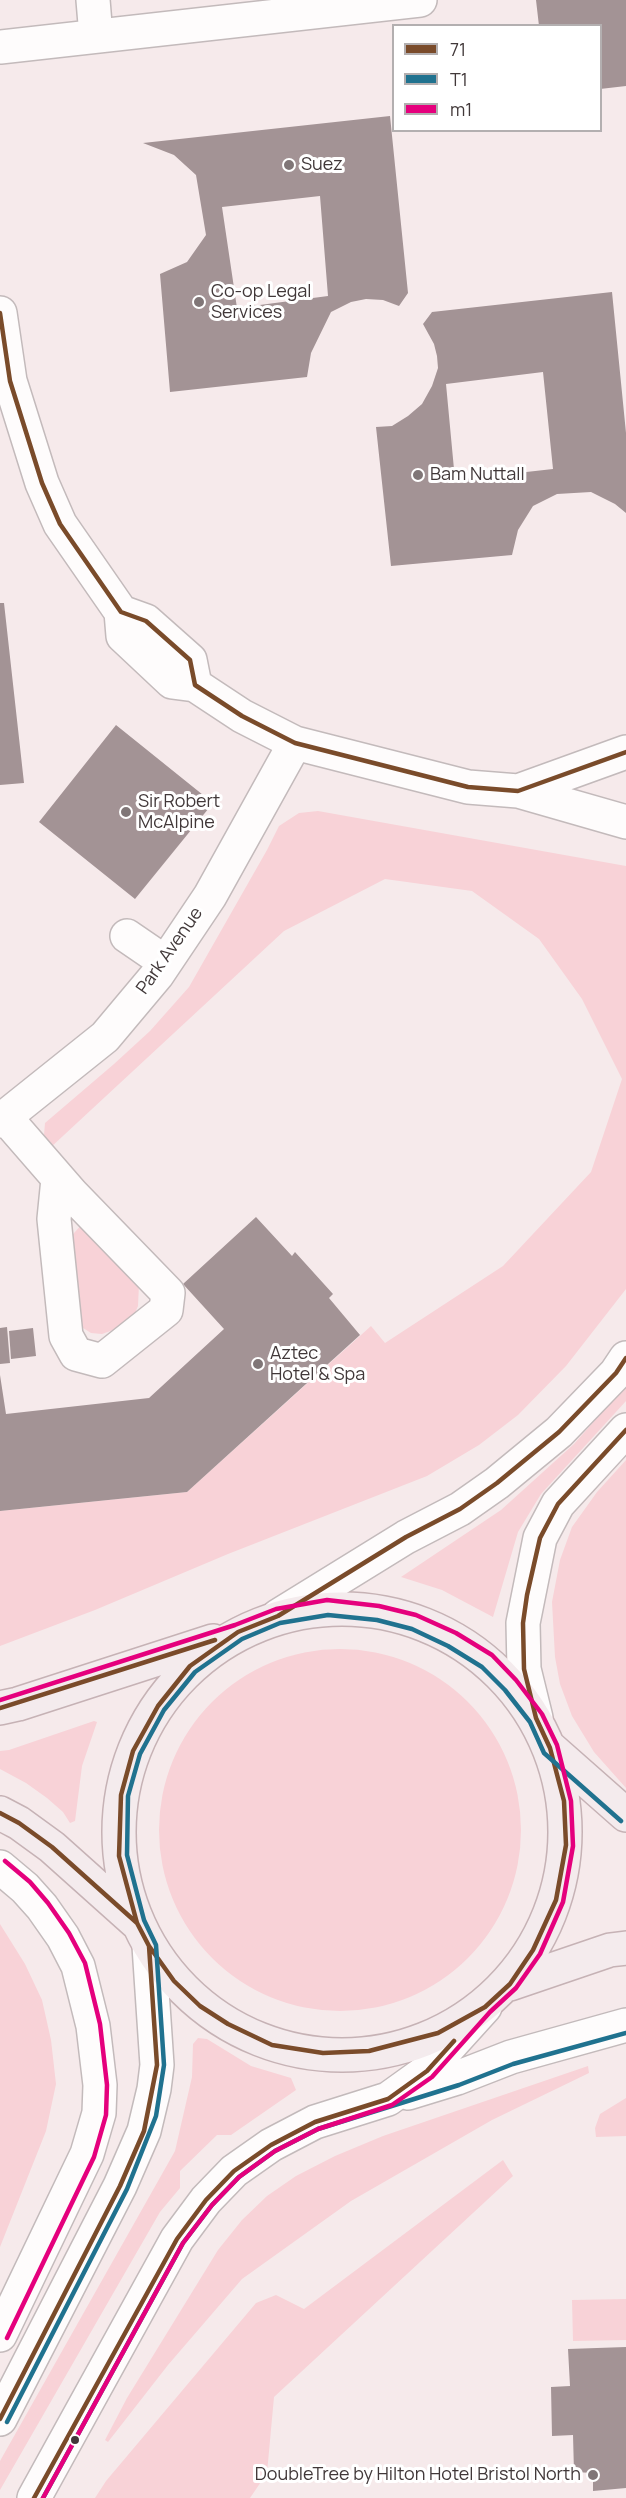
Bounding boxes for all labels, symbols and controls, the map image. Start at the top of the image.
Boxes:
legend [392,24,602,132]
text: 71 [450,37,466,61]
text: T1 [450,67,468,91]
text: m1 [450,97,472,121]
place label: Suez [301,154,343,176]
marker: Suez [282,158,296,172]
place label: Co-op Legal Services [211,281,312,324]
marker: Co-op Legal Services [192,295,206,309]
place label: Bam Nuttall [430,464,525,486]
marker: Bam Nuttall [411,468,425,482]
place label: Sir Robert McAlpine [138,791,220,834]
marker: Sir Robert McAlpine [119,805,133,819]
street label: Park Avenue [132,903,208,999]
place label: Aztec Hotel & Spa [270,1343,365,1386]
marker: Aztec Hotel & Spa [251,1357,265,1371]
unlabelled marker [69,2434,81,2446]
place label: DoubleTree by Hilton Hotel Bristol North [255,2464,581,2486]
marker: DoubleTree by Hilton Hotel Bristol North [586,2468,600,2482]

